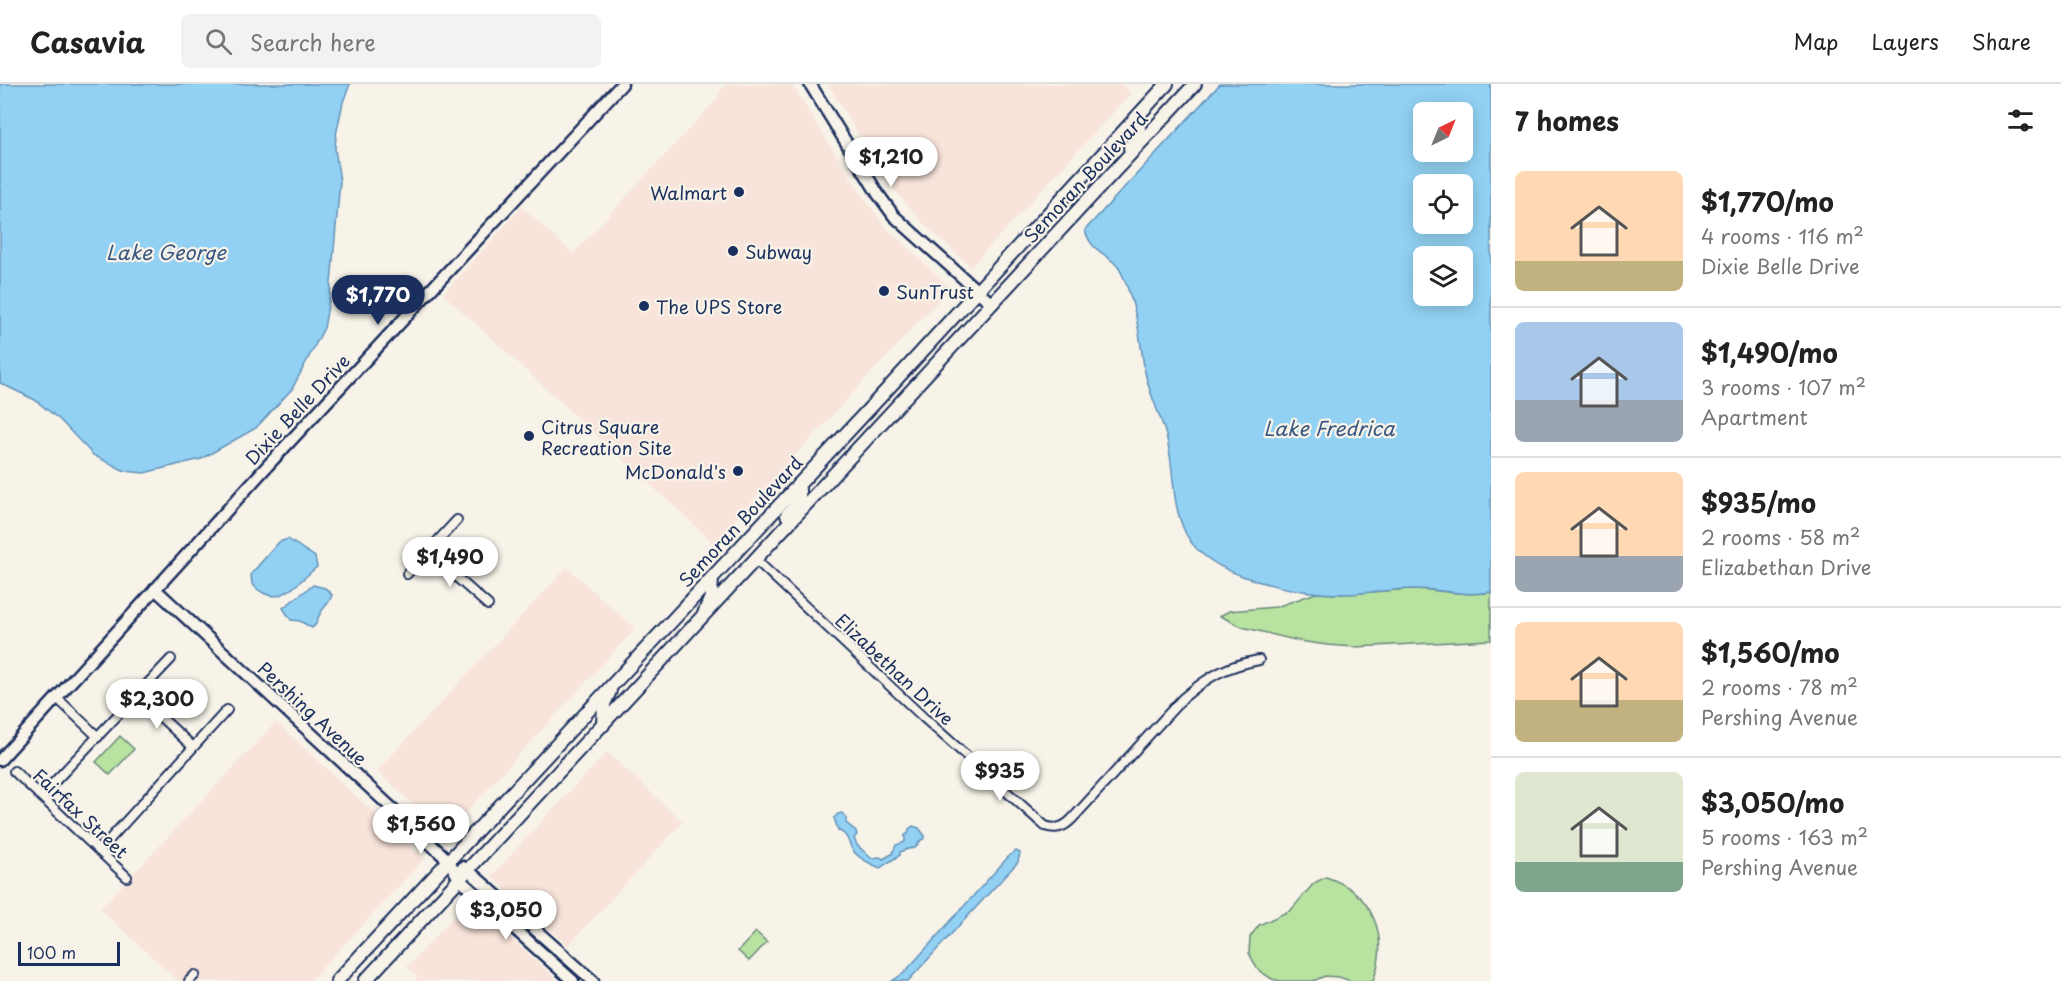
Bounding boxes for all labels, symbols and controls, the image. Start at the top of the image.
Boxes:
search box [181,14,601,68]
text: Casavia [30,20,145,63]
icon: search [202,25,235,58]
text: Search here [250,25,376,58]
text: Map [1794,25,1838,57]
text: Layers [1871,25,1939,57]
text: Share [1972,25,2031,57]
text: 7 homes [1515,101,1619,140]
north arrow [1413,102,1473,162]
map controls [1413,102,1473,306]
icon: filters [2004,104,2037,137]
street label: Semoran Boulevard [1017,105,1153,249]
pin: $1,210 [842,137,940,188]
text: $1,210 [859,141,923,171]
button: locate [1413,174,1473,234]
place label: Walmart [650,179,727,206]
text: $1,770/mo [1701,182,1834,221]
marker: Walmart [732,185,746,199]
icon: home [1563,195,1635,267]
text: 4 rooms · 116 m² [1701,221,1864,251]
water label: Lake George [106,237,227,267]
place label: Subway [745,238,812,265]
marker: Subway [726,244,740,258]
button: layers [1413,246,1473,306]
text: Dixie Belle Drive [1701,251,1860,281]
pin: $1,770 [329,275,427,326]
place label: SunTrust [896,278,974,305]
text: $1,770 [346,279,410,309]
marker: SunTrust [877,284,891,298]
place label: The UPS Store [656,293,782,320]
marker: The UPS Store [637,299,651,313]
text: $1,490/mo [1701,333,1838,372]
icon: home [1563,346,1635,418]
street label: Dixie Belle Drive [238,348,356,470]
text: 3 rooms · 107 m² [1701,372,1866,402]
text: Apartment [1701,402,1808,432]
place label: Citrus Square Recreation Site [541,413,672,461]
water label: Lake Fredrica [1263,413,1396,443]
marker: Citrus Square Recreation Site [522,429,536,443]
street label: Semoran Boulevard [672,449,808,593]
place label: McDonald's [625,458,726,485]
marker: McDonald's [731,464,745,478]
text: $935/mo [1701,483,1816,522]
icon: home [1563,496,1635,568]
text: 2 rooms · 58 m² [1701,522,1860,552]
pin: $1,490 [401,537,499,588]
text: $1,490 [416,541,484,571]
text: Elizabethan Drive [1701,552,1871,582]
street label: Elizabethan Drive [830,607,960,731]
text: $1,560/mo [1701,633,1840,672]
icon: home [1563,646,1635,718]
street label: Pershing Avenue [252,655,374,771]
text: 2 rooms · 78 m² [1701,672,1858,702]
pin: $2,300 [108,679,206,730]
text: $2,300 [120,683,194,713]
text: Pershing Avenue [1701,702,1858,732]
pin: $935 [964,751,1036,802]
text: $935 [975,755,1025,785]
street label: Fairfax Street [27,762,135,864]
text: $3,050/mo [1701,783,1844,822]
icon: home [1563,796,1635,868]
pin: $1,560 [372,804,470,855]
text: $1,560 [386,808,456,838]
text: 5 rooms · 163 m² [1701,822,1868,852]
text: Pershing Avenue [1701,852,1858,882]
pin: $3,050 [457,890,555,941]
text: $3,050 [470,894,542,924]
scale bar [18,939,120,966]
text: 100 m [27,940,76,964]

